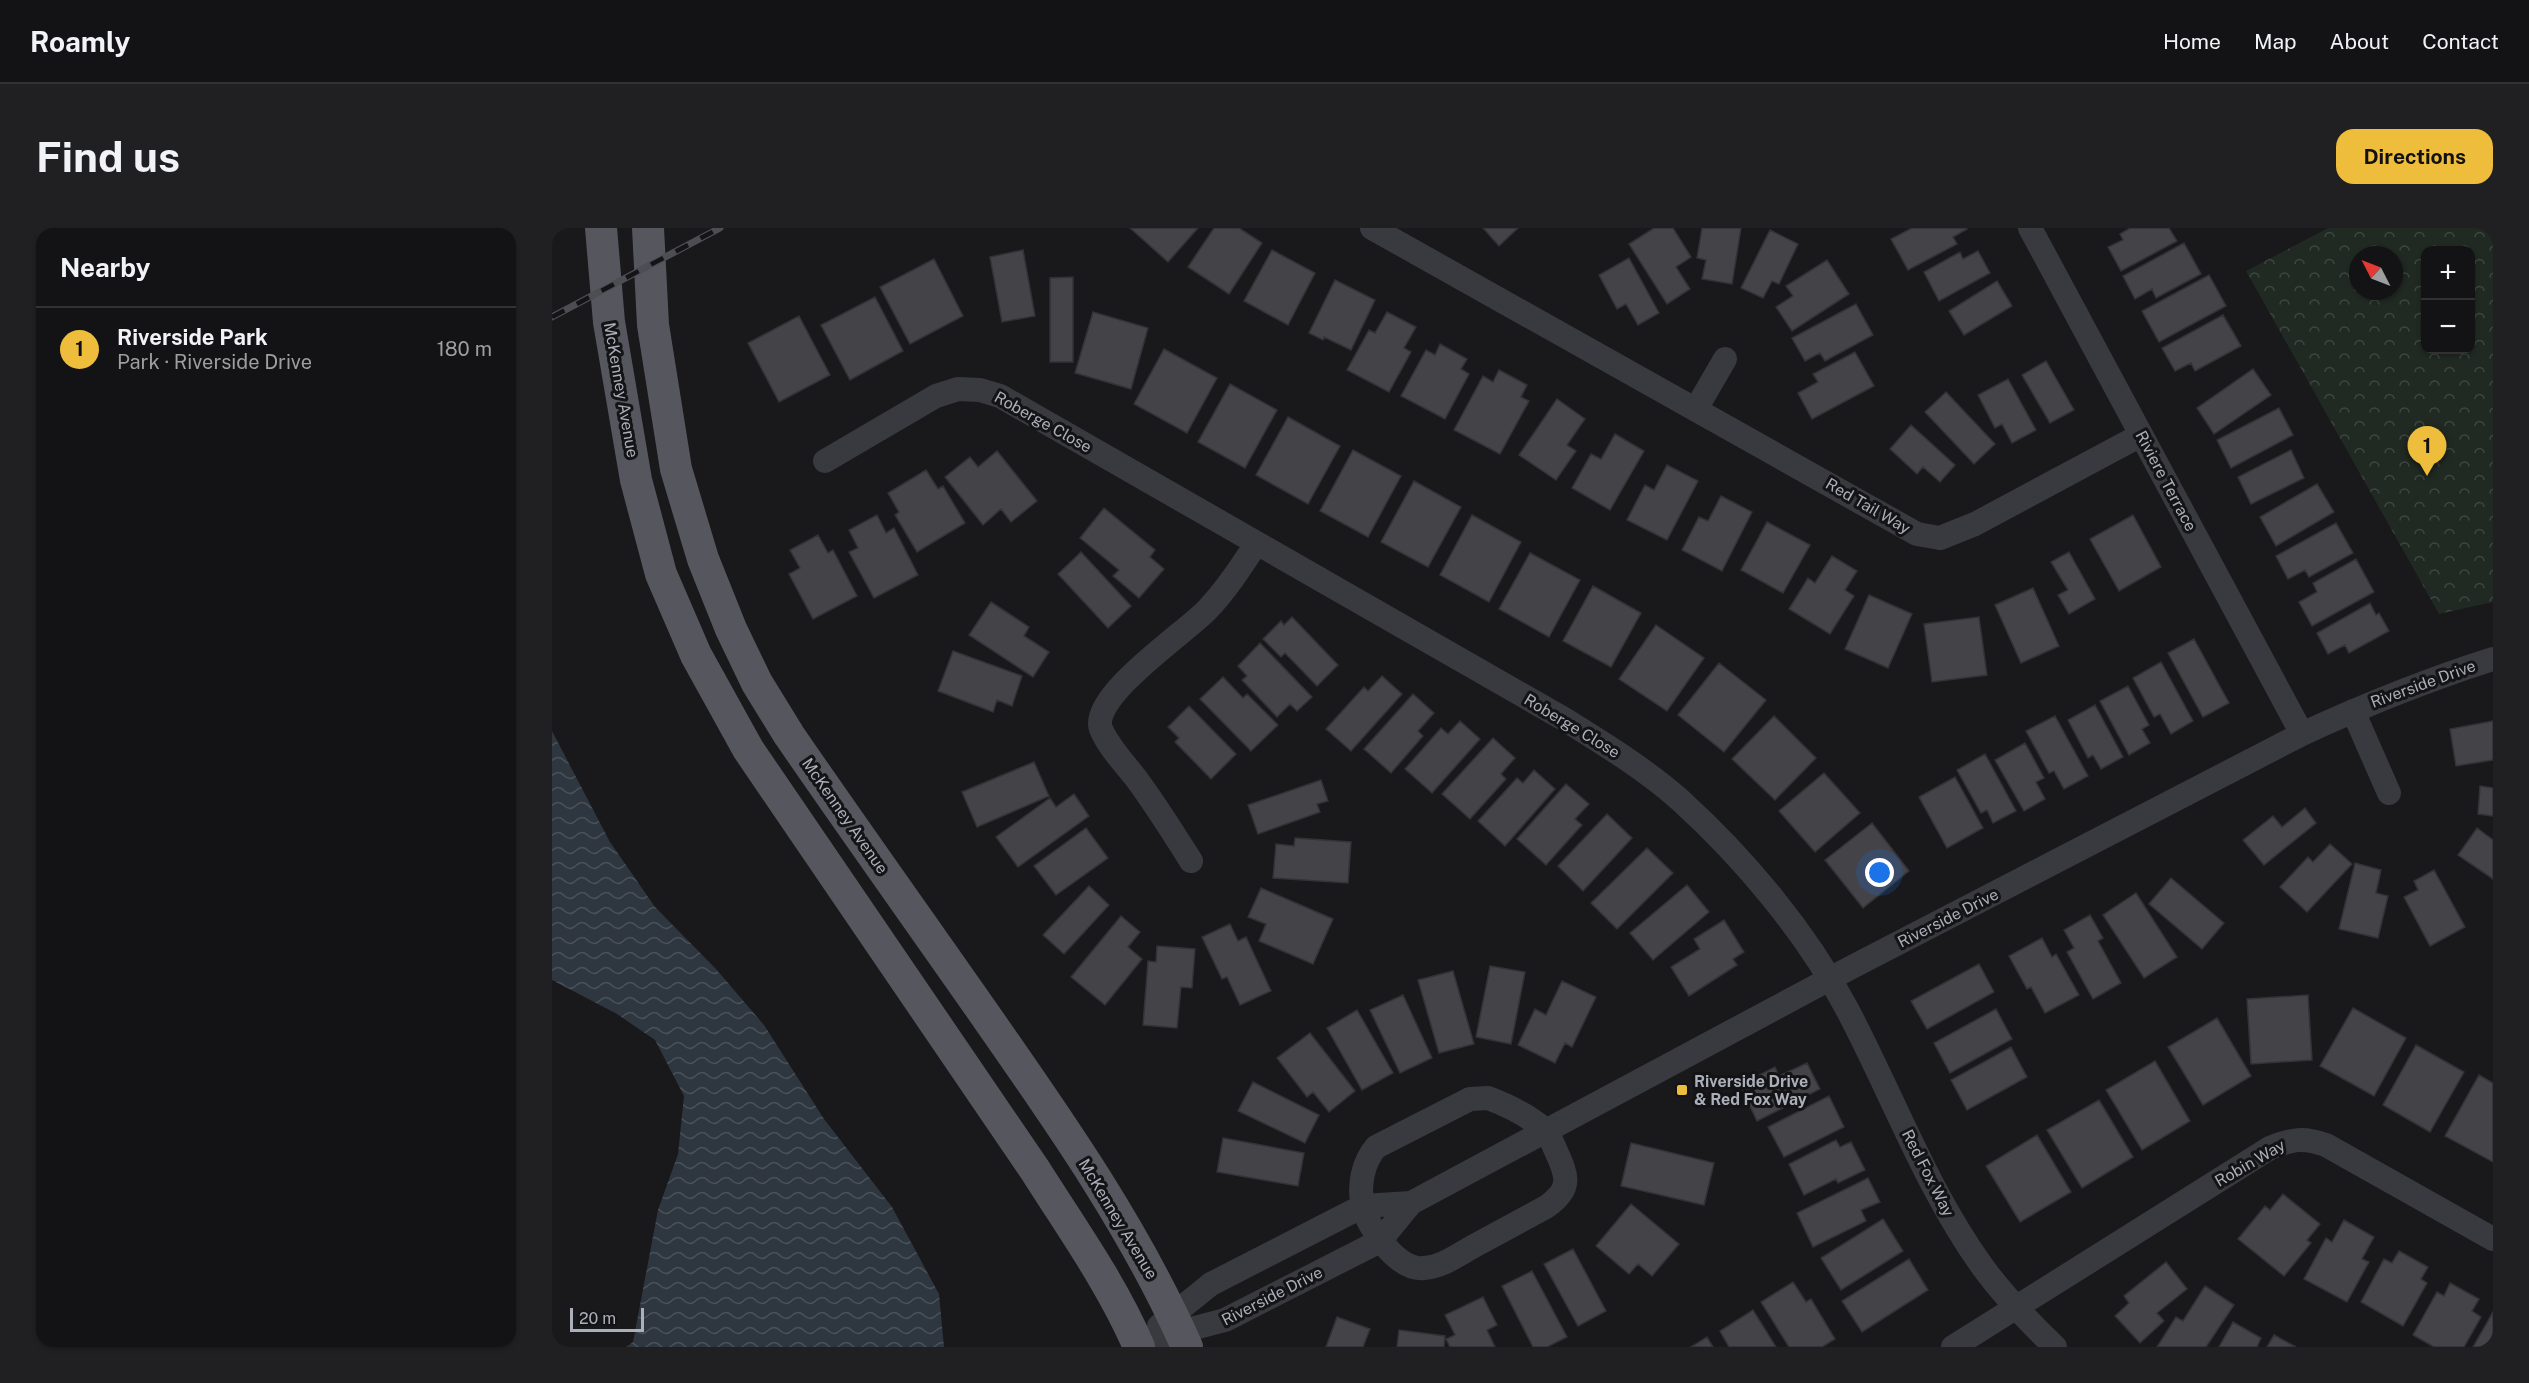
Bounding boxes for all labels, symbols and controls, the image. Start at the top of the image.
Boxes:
text: Roamly [30,25,130,58]
text: Home [2163,29,2221,54]
text: Map [2254,29,2297,54]
text: About [2330,29,2389,54]
text: Contact [2422,29,2499,54]
button: Directions [2336,129,2493,184]
text: Find us [36,132,180,181]
north arrow [2349,246,2403,300]
map controls [2421,246,2475,354]
button: + [2421,246,2475,300]
text: Nearby [60,252,150,283]
button: − [2421,300,2475,354]
street label: McKenney Avenue [600,321,642,459]
text: Riverside Park [117,324,268,350]
text: 1 [75,337,84,361]
text: 180 m [437,337,492,361]
text: Park · Riverside Drive [117,350,312,374]
street label: Roberge Close [991,387,1095,457]
pin: 1 [2408,426,2446,476]
street label: Riviere Terrace [2132,428,2200,534]
street label: Red Tail Way [1822,474,1914,538]
street label: Riverside Drive [2368,656,2478,712]
street label: Roberge Close [1521,690,1623,762]
street label: McKenney Avenue [798,754,892,878]
your location [1865,858,1894,887]
street label: Riverside Drive [1894,884,2002,952]
place label: Riverside Drive & Red Fox Way [1694,1072,1808,1109]
marker: Riverside Drive & Red Fox Way [1675,1083,1689,1097]
street label: Red Fox Way [1898,1126,1958,1220]
street label: Robin Way [2212,1135,2289,1191]
street label: McKenney Avenue [1075,1155,1161,1283]
street label: Riverside Drive [1218,1262,1326,1330]
scale bar [570,1305,644,1332]
text: 20 m [579,1309,616,1328]

